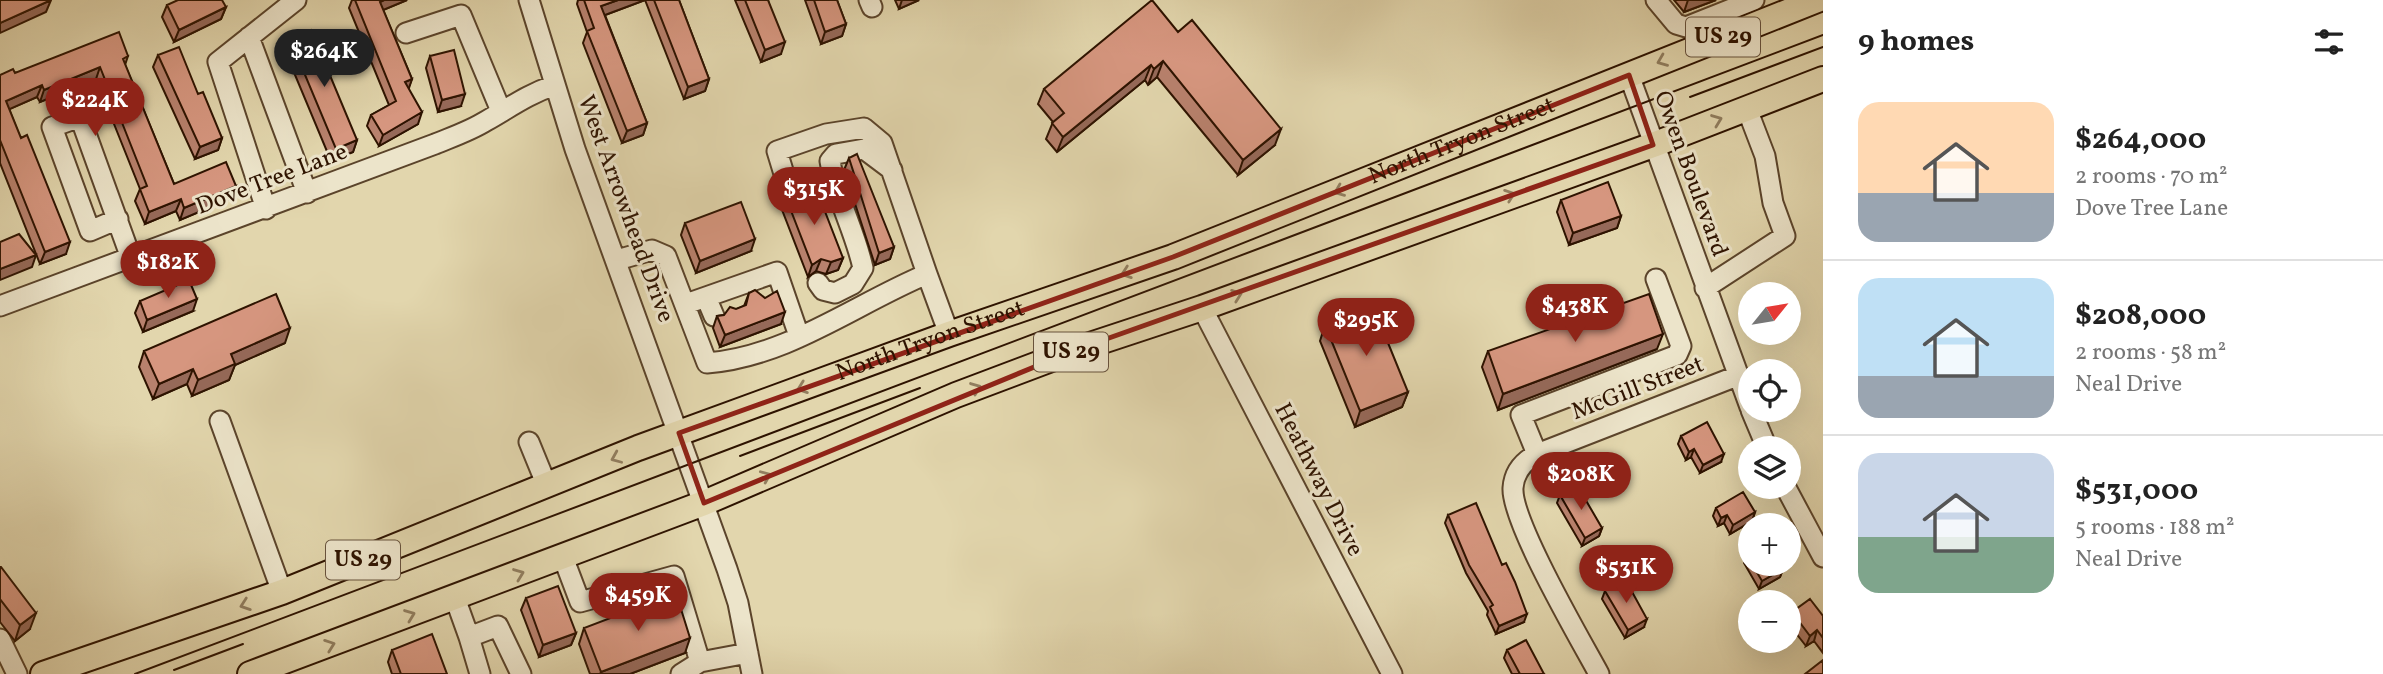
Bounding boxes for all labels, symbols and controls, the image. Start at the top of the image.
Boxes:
road number: US 29 [1686,18,1760,56]
text: 9 homes [1858,21,1974,63]
icon: filters [2310,23,2348,61]
pin: $264K [275,29,373,89]
text: $264K [290,36,358,68]
one-way arrow [1657,53,1669,67]
pin: $224K [46,78,144,138]
text: $224K [61,85,129,117]
street label: Owen Boulevard [1644,86,1736,262]
street label: North Tryon Street [1364,89,1560,194]
street label: West Arrowhead Drive [568,91,682,327]
one-way arrow [1710,115,1722,129]
text: $264,000 [2075,119,2206,161]
icon: home [1914,130,1998,214]
street label: Dove Tree Lane [191,136,353,224]
text: 2 rooms · 70 m² [2075,161,2228,193]
pin: $315K [765,168,863,227]
text: $315K [783,174,845,206]
one-way arrow [1333,183,1345,197]
one-way arrow [1504,189,1516,203]
text: Dove Tree Lane [2075,193,2228,225]
pin: $182K [119,240,217,300]
text: $182K [137,247,200,279]
one-way arrow [1121,265,1133,279]
north arrow [1738,282,1801,345]
map controls [1738,282,1801,653]
pin: $438K [1526,284,1624,344]
one-way arrow [1230,290,1242,304]
text: $438K [1542,291,1608,323]
street label: North Tryon Street [831,292,1029,391]
text: $208,000 [2075,295,2206,337]
pin: $295K [1317,298,1415,358]
text: $295K [1334,305,1399,337]
icon: home [1914,306,1998,390]
road number: US 29 [1034,332,1108,372]
text: 2 rooms · 58 m² [2075,337,2226,369]
street label: McGill Street [1567,348,1709,430]
button: locate [1738,359,1801,422]
text: Neal Drive [2075,369,2182,401]
one-way arrow [796,380,808,394]
one-way arrow [970,382,982,396]
street label: Heathway Drive [1265,397,1371,563]
button: layers [1738,436,1801,499]
one-way arrow [610,449,622,463]
pin: $208K [1532,452,1630,512]
text: $208K [1547,459,1615,491]
one-way arrow [759,470,772,484]
text: $531,000 [2075,470,2198,512]
icon: home [1914,481,1998,565]
text: 5 rooms · 188 m² [2075,512,2234,544]
button: + [1738,513,1801,576]
road number: US 29 [326,540,400,580]
text: Neal Drive [2075,544,2182,576]
pin: $531K [1577,546,1675,605]
text: $531K [1595,552,1657,584]
one-way arrow [512,568,524,582]
pin: $459K [589,574,687,633]
text: $459K [605,580,671,612]
button: − [1738,590,1801,653]
one-way arrow [239,597,252,611]
one-way arrow [403,610,415,624]
one-way arrow [323,639,335,653]

